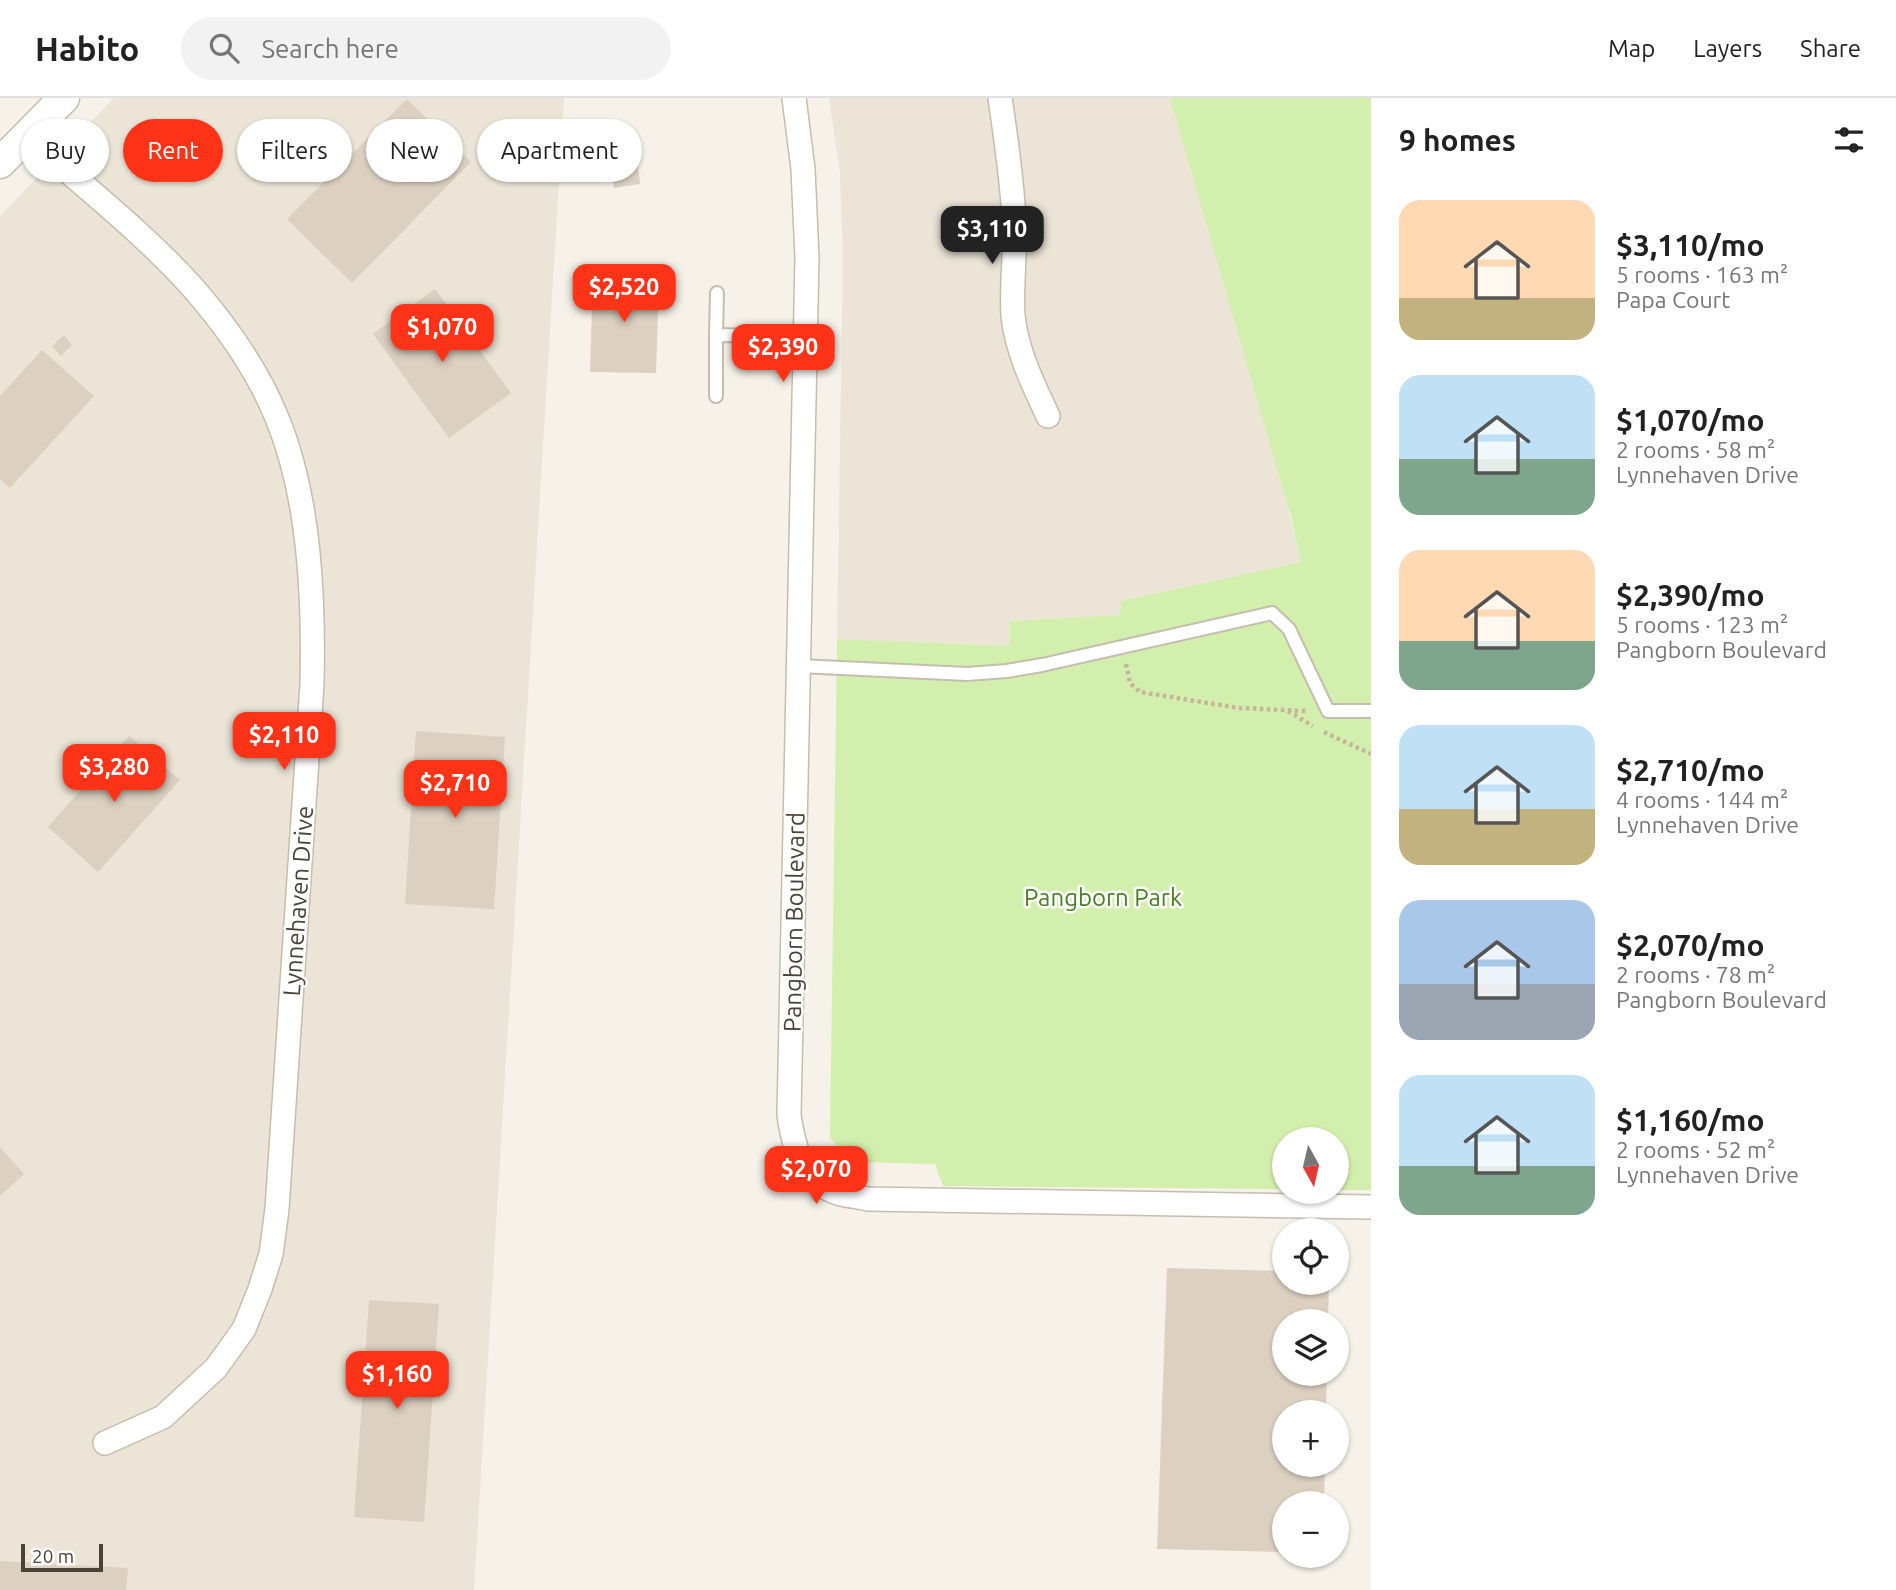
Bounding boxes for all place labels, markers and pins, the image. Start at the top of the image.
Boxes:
pin: $3,110 [935,206,1049,266]
pin: $2,520 [567,264,681,324]
pin: $1,070 [385,304,499,364]
pin: $2,390 [726,324,840,384]
pin: $2,110 [227,712,341,772]
pin: $3,280 [57,744,171,804]
pin: $2,710 [398,760,512,820]
pin: $2,070 [759,1146,873,1206]
pin: $1,160 [340,1352,454,1411]

